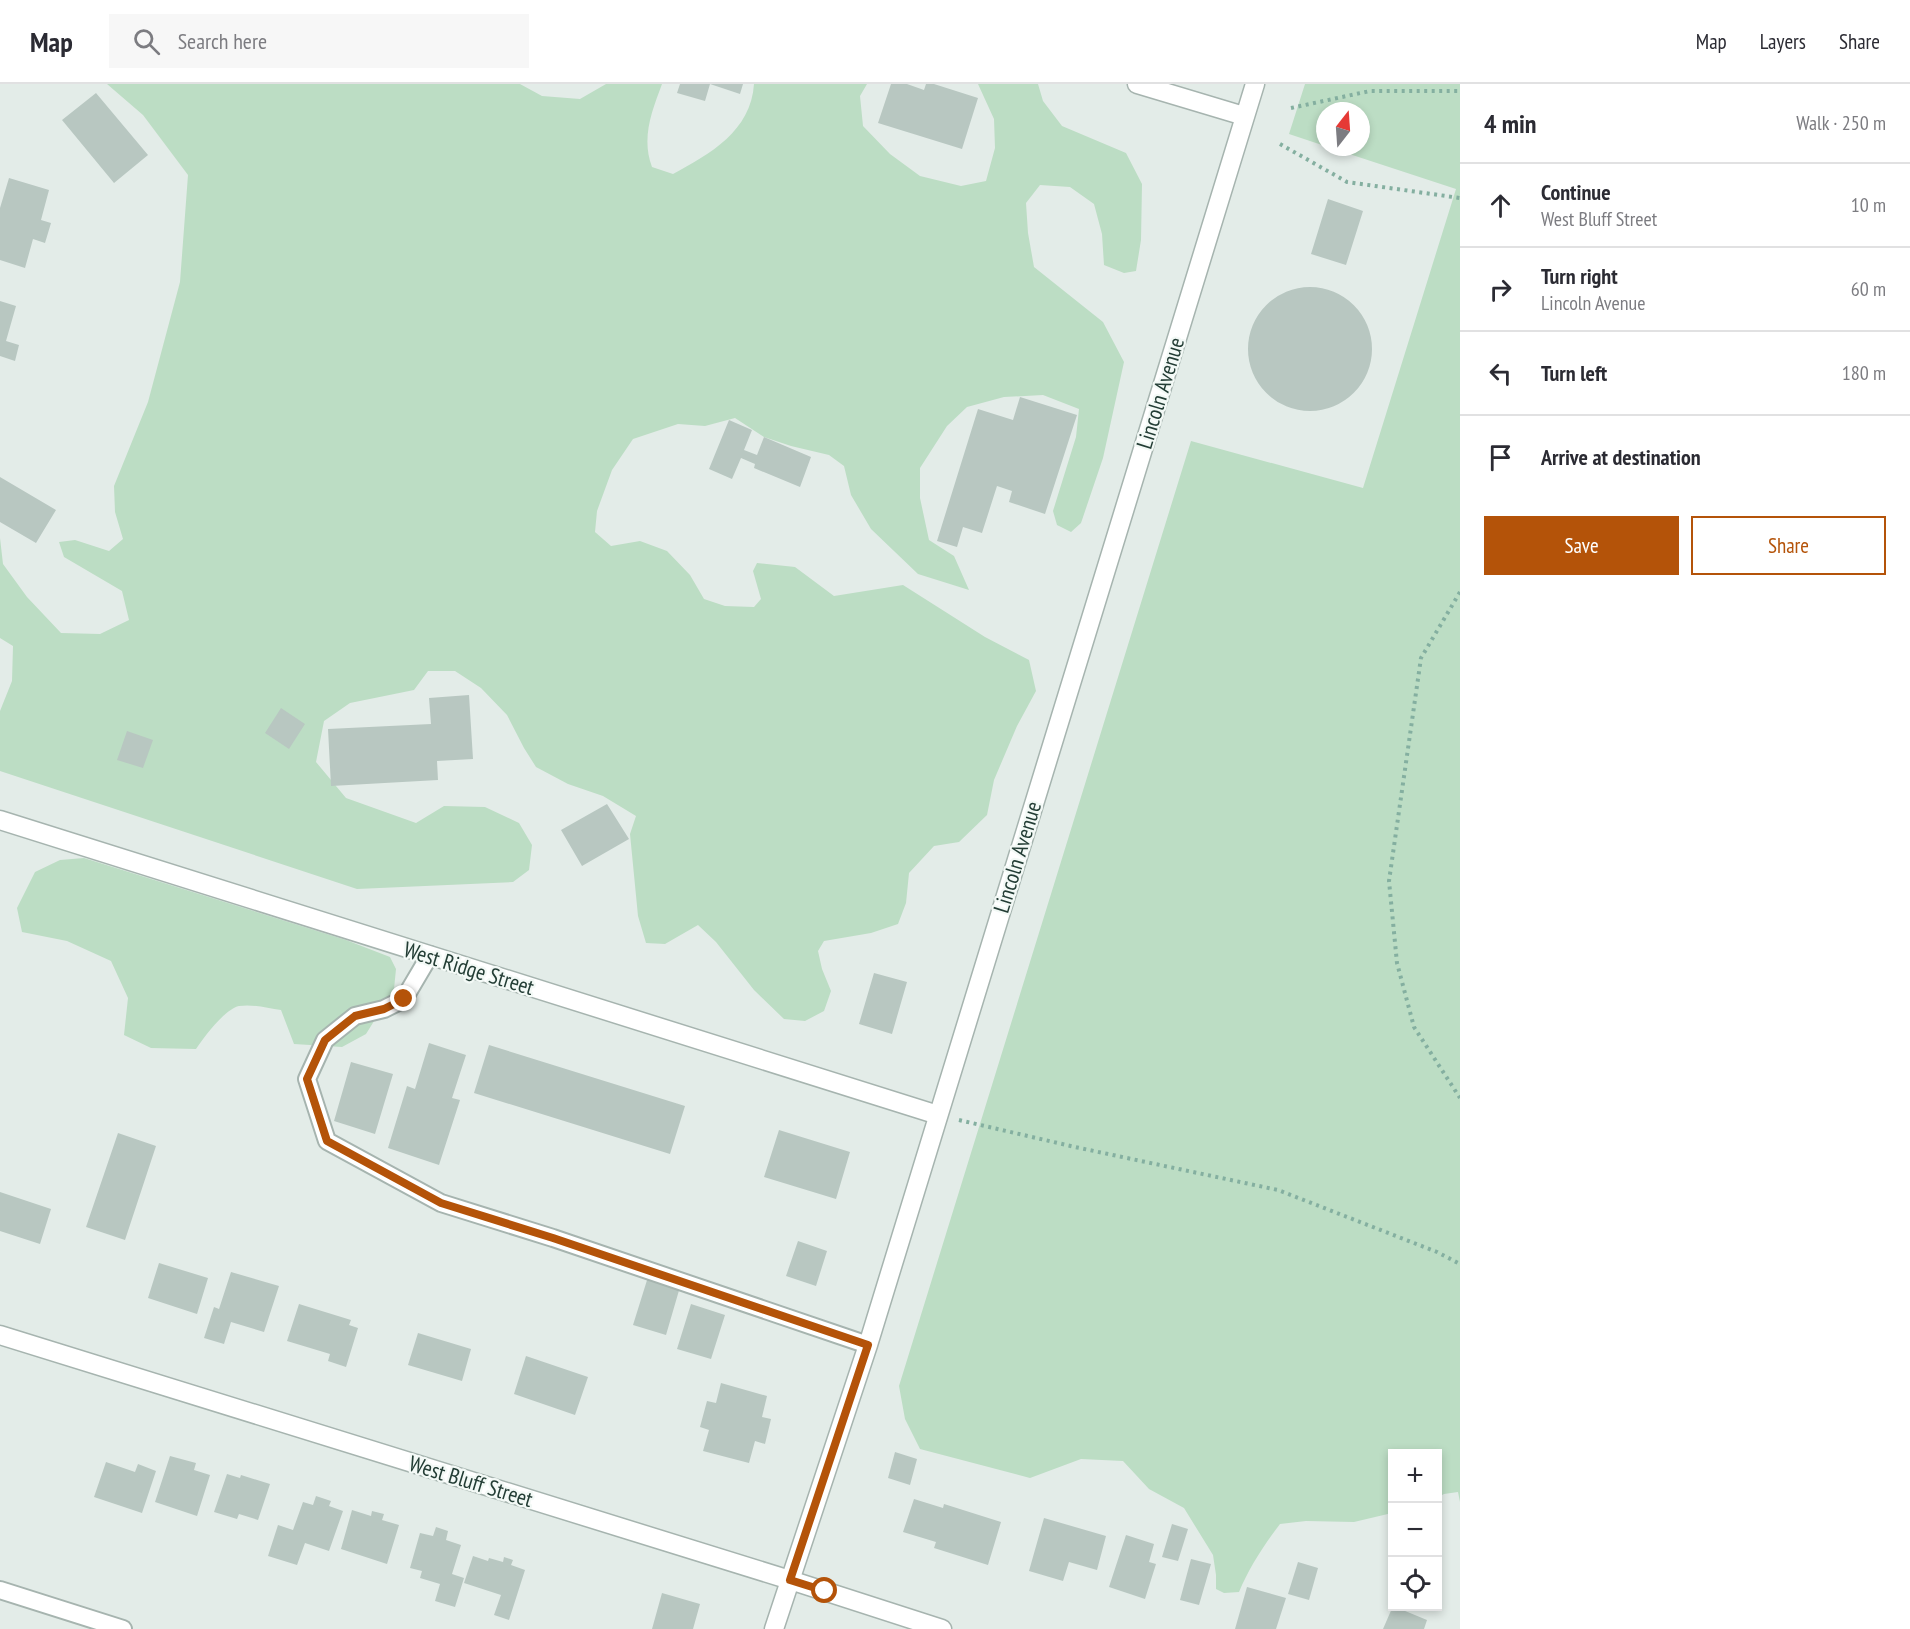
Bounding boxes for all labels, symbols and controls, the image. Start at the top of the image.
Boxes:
search box [109,14,529,68]
text: Map [30,23,73,60]
icon: search [130,25,163,58]
text: Search here [178,27,267,55]
text: Map [1696,28,1727,55]
text: Layers [1760,28,1806,55]
text: Share [1839,28,1880,55]
north arrow [1316,102,1370,156]
text: 4 min [1484,107,1537,140]
text: Walk · 250 m [1796,110,1886,136]
text: Continue [1541,178,1611,206]
icon: ahead [1484,189,1517,222]
text: 10 m [1851,192,1886,218]
text: West Bluff Street [1541,206,1657,232]
text: Turn right [1541,262,1618,290]
icon: right [1484,273,1517,306]
text: 60 m [1851,276,1886,302]
text: Lincoln Avenue [1541,290,1646,316]
street label: Lincoln Avenue [1130,334,1190,452]
icon: left [1484,357,1517,390]
text: Turn left [1541,359,1607,387]
text: 180 m [1842,360,1886,386]
icon: arrive [1484,441,1517,474]
text: Arrive at destination [1541,443,1701,471]
button: Save [1484,516,1679,575]
button: Share [1691,516,1886,575]
street label: Lincoln Avenue [987,798,1047,916]
street label: West Ridge Street [400,935,538,1001]
route end [390,985,416,1011]
street label: West Bluff Street [406,1449,536,1513]
map controls [1388,1449,1442,1611]
button: + [1388,1449,1442,1503]
button: − [1388,1503,1442,1557]
button: locate [1388,1557,1442,1611]
route start [811,1577,837,1603]

